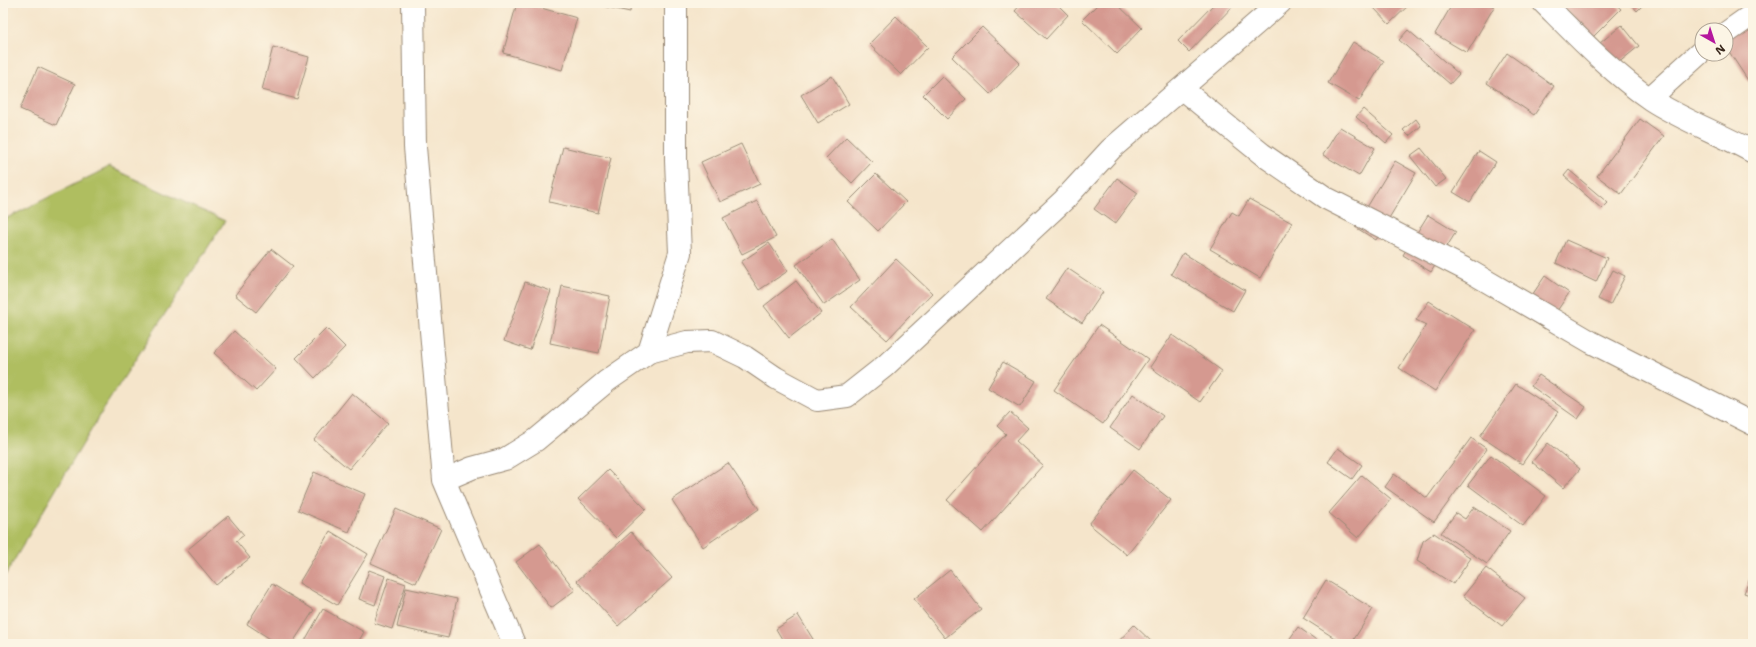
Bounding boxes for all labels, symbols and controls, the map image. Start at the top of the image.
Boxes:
north arrow [1694,22,1734,62]
text: N [1712,41,1728,58]

